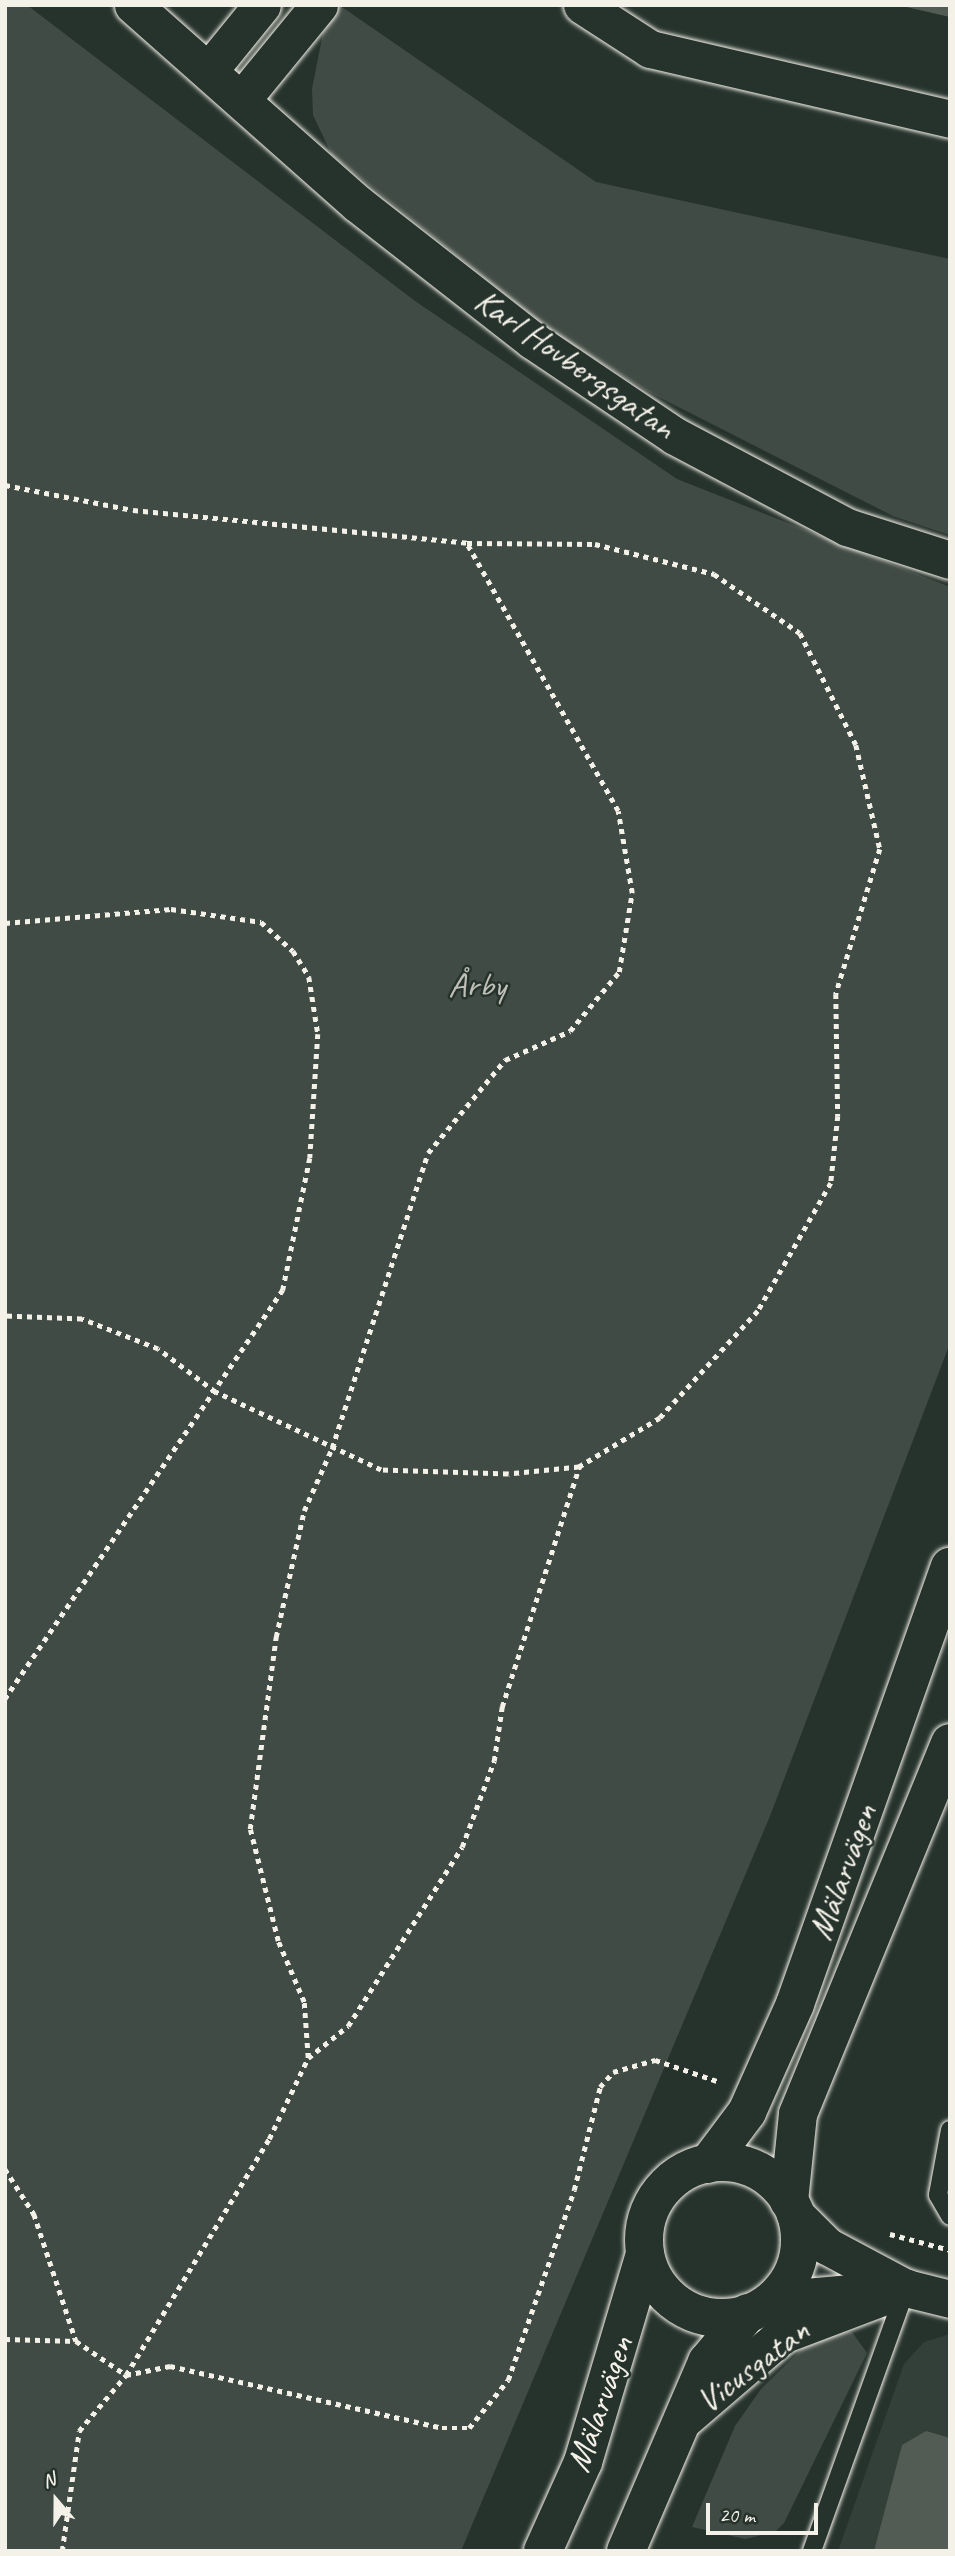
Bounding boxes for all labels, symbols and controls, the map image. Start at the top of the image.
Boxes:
street label: Karl Hovbergsgatan [467,279,683,449]
park label: Årby [448,964,506,1006]
street label: Mälarvägen [799,1799,887,1945]
street label: Vicusgatan [688,2310,818,2422]
street label: Mälarvägen [557,2331,643,2477]
north arrow [21,2465,91,2535]
text: N [39,2467,58,2494]
scale bar [710,2490,822,2534]
text: 20 m [719,2502,755,2528]

